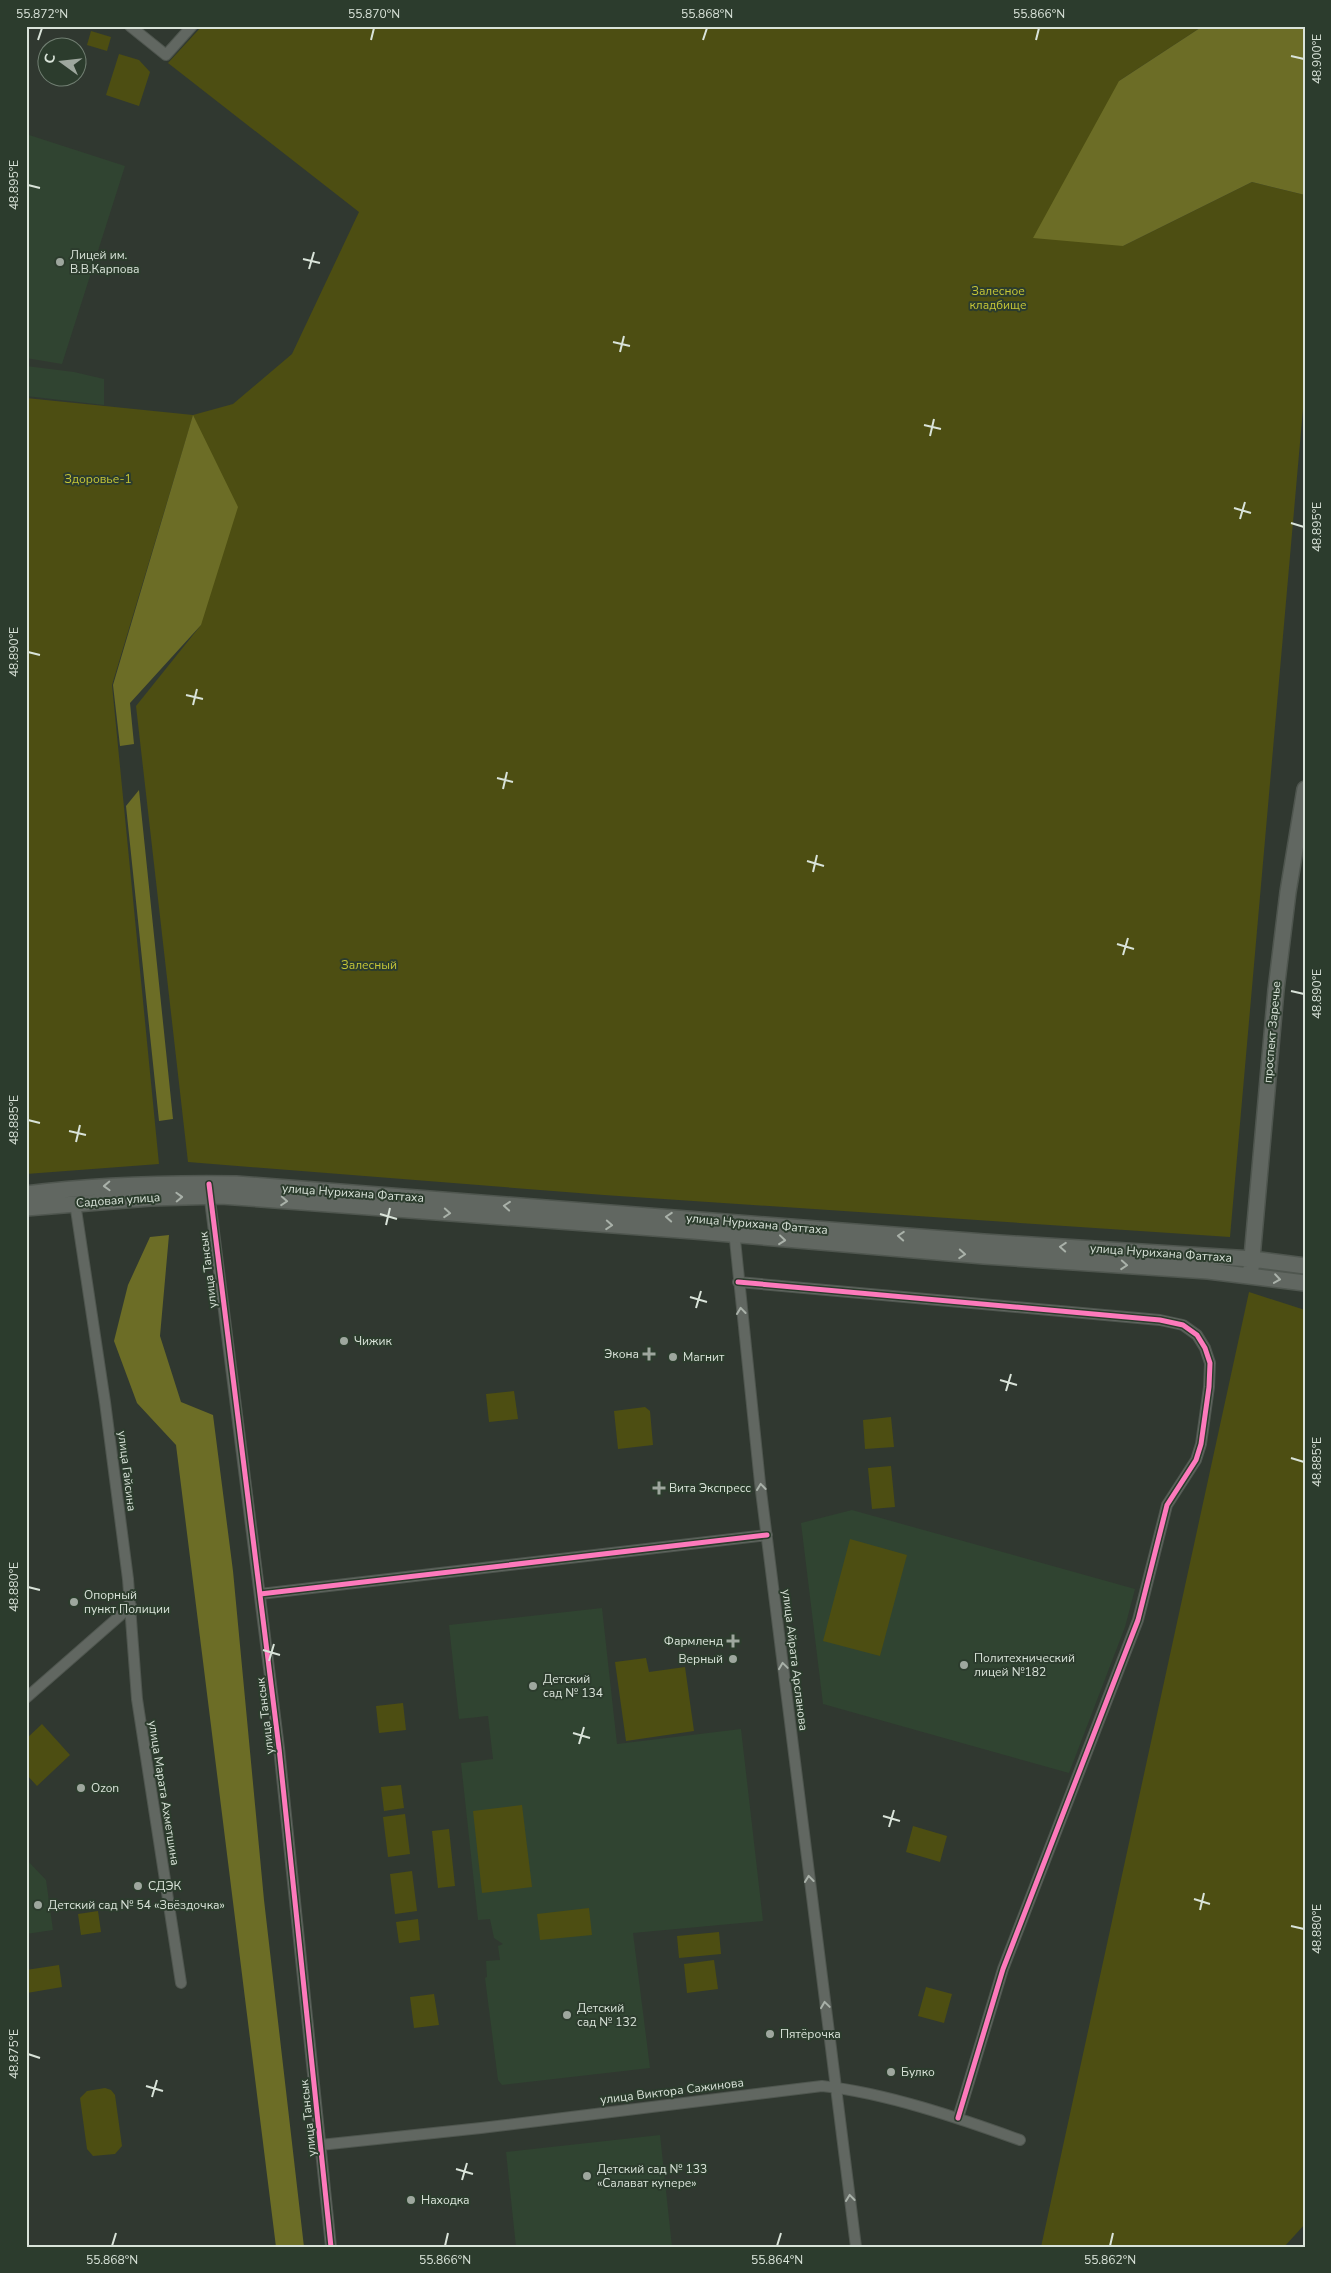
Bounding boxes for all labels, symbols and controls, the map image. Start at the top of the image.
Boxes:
text: 55.872°N [16,6,68,22]
text: 55.870°N [348,6,400,22]
text: 55.868°N [681,6,733,22]
text: 55.866°N [1013,6,1065,22]
text: 48.900°E [1309,34,1325,84]
north arrow [38,38,88,88]
text: С [40,51,60,66]
text: 48.895°E [6,160,22,210]
place label: Лицей им. В.В.Карпова [70,247,140,277]
marker: Лицей им. В.В.Карпова [54,256,66,268]
park label: Залесное кладбище [970,283,1026,313]
park label: Здоровье-1 [64,471,132,487]
text: 48.895°E [1309,502,1325,552]
text: 48.890°E [6,627,22,677]
park label: Залесный [341,957,397,973]
text: 48.890°E [1309,969,1325,1019]
street label: проспект Заречье [1260,980,1284,1084]
text: 48.885°E [6,1095,22,1145]
street label: улица Нурихана Фаттаха [281,1180,425,1206]
one-way arrow [103,1181,111,1192]
street label: Садовая улица [75,1189,161,1211]
one-way arrow [176,1191,184,1202]
one-way arrow [281,1195,289,1206]
one-way arrow [503,1200,511,1211]
one-way arrow [443,1207,451,1218]
street label: улица Нурихана Фаттаха [685,1210,829,1238]
one-way arrow [665,1212,673,1223]
one-way arrow [605,1219,613,1230]
street label: улица Тансык [195,1230,221,1309]
one-way arrow [897,1230,905,1241]
one-way arrow [779,1234,787,1245]
street label: улица Нурихана Фаттаха [1089,1240,1233,1266]
one-way arrow [1059,1242,1067,1253]
one-way arrow [958,1249,966,1260]
one-way arrow [1120,1260,1128,1271]
one-way arrow [1274,1273,1282,1284]
one-way arrow [736,1306,747,1314]
place label: Чижик [354,1333,393,1349]
marker: Чижик [338,1335,350,1347]
place label: Экона [604,1346,639,1362]
marker: Экона [643,1348,655,1360]
place label: Магнит [683,1349,725,1365]
marker: Магнит [667,1351,679,1363]
street label: улица Гайсина [114,1430,140,1512]
text: 48.885°E [1309,1437,1325,1487]
place label: Вита Экспресс [669,1480,751,1496]
marker: Вита Экспресс [653,1482,665,1494]
one-way arrow [756,1483,766,1491]
text: 48.880°E [6,1562,22,1612]
place label: Опорный пункт Полиции [84,1587,170,1617]
street label: улица Айрата Арсланова [778,1588,812,1732]
marker: Опорный пункт Полиции [68,1596,80,1608]
place label: Фармленд [664,1633,723,1649]
marker: Фармленд [727,1635,739,1647]
place label: Политехнический лицей №182 [974,1650,1075,1680]
place label: Верный [678,1651,723,1667]
marker: Верный [727,1653,739,1665]
marker: Политехнический лицей №182 [958,1659,970,1671]
one-way arrow [779,1661,789,1670]
place label: Детский сад № 134 [543,1671,603,1701]
street label: улица Тансык [252,1676,278,1755]
marker: Детский сад № 134 [527,1680,539,1692]
street label: улица Марата Ахметшина [145,1719,183,1867]
place label: Ozon [91,1780,119,1796]
marker: Ozon [75,1782,87,1794]
one-way arrow [804,1875,815,1883]
place label: СДЭК [148,1878,181,1894]
marker: СДЭК [132,1880,144,1892]
place label: Детский сад № 54 «Звёздочка» [48,1897,225,1913]
marker: Детский сад № 54 «Звёздочка» [32,1899,44,1911]
text: 48.880°E [1309,1904,1325,1954]
place label: Детский сад № 132 [577,2000,637,2030]
one-way arrow [821,2000,831,2009]
marker: Детский сад № 132 [561,2009,573,2021]
place label: Пятёрочка [780,2026,841,2042]
marker: Пятёрочка [764,2028,776,2040]
text: 48.875°E [6,2029,22,2079]
place label: Булко [901,2064,935,2080]
marker: Булко [885,2066,897,2078]
street label: улица Виктора Сажинова [599,2074,745,2108]
street label: улица Тансык [296,2078,320,2157]
place label: Детский сад № 133 «Салават купере» [597,2161,707,2191]
marker: Детский сад № 133 «Салават купере» [581,2170,593,2182]
place label: Находка [421,2192,470,2208]
marker: Находка [405,2194,417,2206]
one-way arrow [845,2194,856,2202]
text: 55.868°N [86,2252,138,2268]
text: 55.866°N [419,2252,471,2268]
text: 55.864°N [751,2252,803,2268]
text: 55.862°N [1084,2252,1136,2268]

